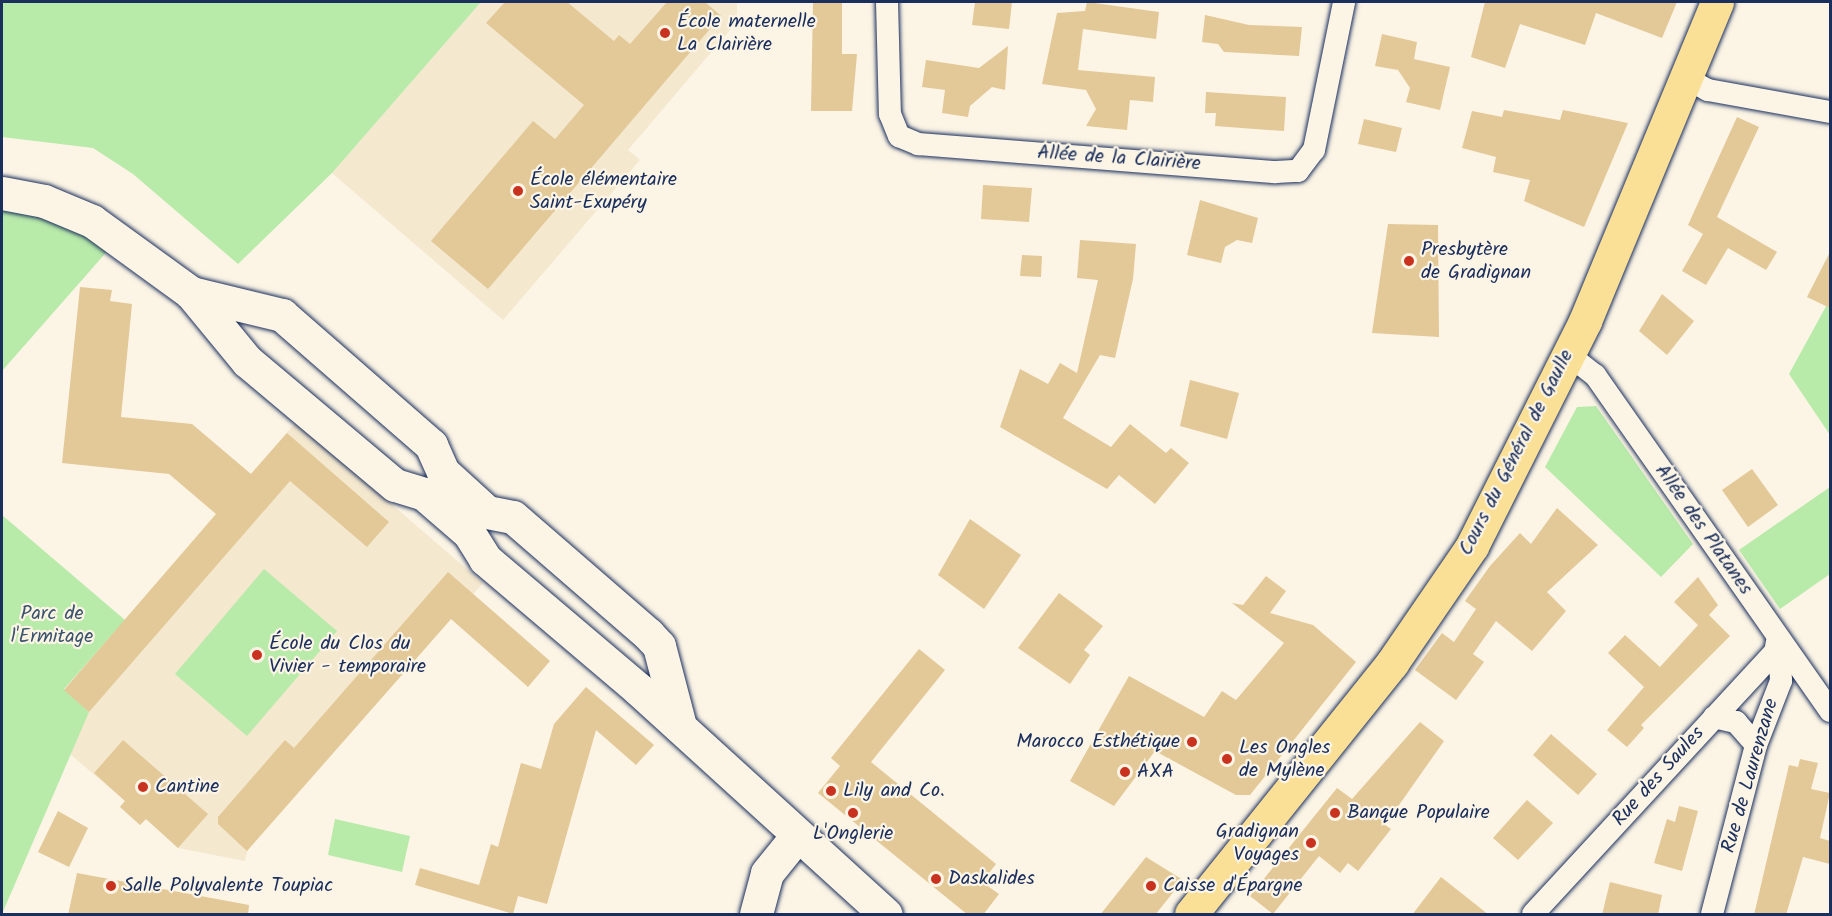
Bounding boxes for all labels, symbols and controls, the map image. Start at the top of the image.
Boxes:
place label: École maternelle La Clairière [677,10,816,57]
marker: École maternelle La Clairière [658,26,672,40]
street label: Allée de la Clairière [1036,141,1202,177]
place label: École élémentaire Saint-Exupéry [530,168,677,215]
marker: École élémentaire Saint-Exupéry [511,184,525,198]
place label: Presbytère de Gradignan [1421,238,1531,285]
marker: Presbytère de Gradignan [1402,254,1416,268]
street label: Cours du Général de Gaulle [1455,346,1579,560]
street label: Allée des Platanes [1649,460,1757,600]
park label: Parc de l'Ermitage [11,602,93,649]
place label: École du Clos du Vivier - temporaire [269,632,426,679]
marker: École du Clos du Vivier - temporaire [250,648,264,662]
street label: Rue de Laurenzane [1718,696,1784,856]
street label: Rue des Saules [1608,722,1710,832]
place label: Marocco Esthétique [1016,730,1180,754]
marker: Marocco Esthétique [1185,735,1199,749]
place label: Les Ongles de Mylène [1239,736,1330,783]
marker: Les Ongles de Mylène [1220,752,1234,766]
place label: AXA [1137,760,1174,784]
marker: AXA [1118,765,1132,779]
place label: Cantine [155,775,219,799]
place label: Lily and Co. [843,779,945,803]
marker: Cantine [136,780,150,794]
marker: Lily and Co. [824,784,838,798]
place label: Banque Populaire [1347,801,1490,825]
marker: L'Onglerie [846,806,860,820]
marker: Banque Populaire [1328,806,1342,820]
place label: Gradignan Voyages [1216,820,1299,867]
place label: L'Onglerie [813,822,893,846]
marker: Gradignan Voyages [1304,836,1318,850]
place label: Daskalides [948,867,1035,891]
marker: Daskalides [929,872,943,886]
place label: Salle Polyvalente Toupiac [123,874,333,898]
place label: Caisse d'Épargne [1163,874,1302,898]
marker: Salle Polyvalente Toupiac [104,879,118,893]
marker: Caisse d'Épargne [1144,879,1158,893]

